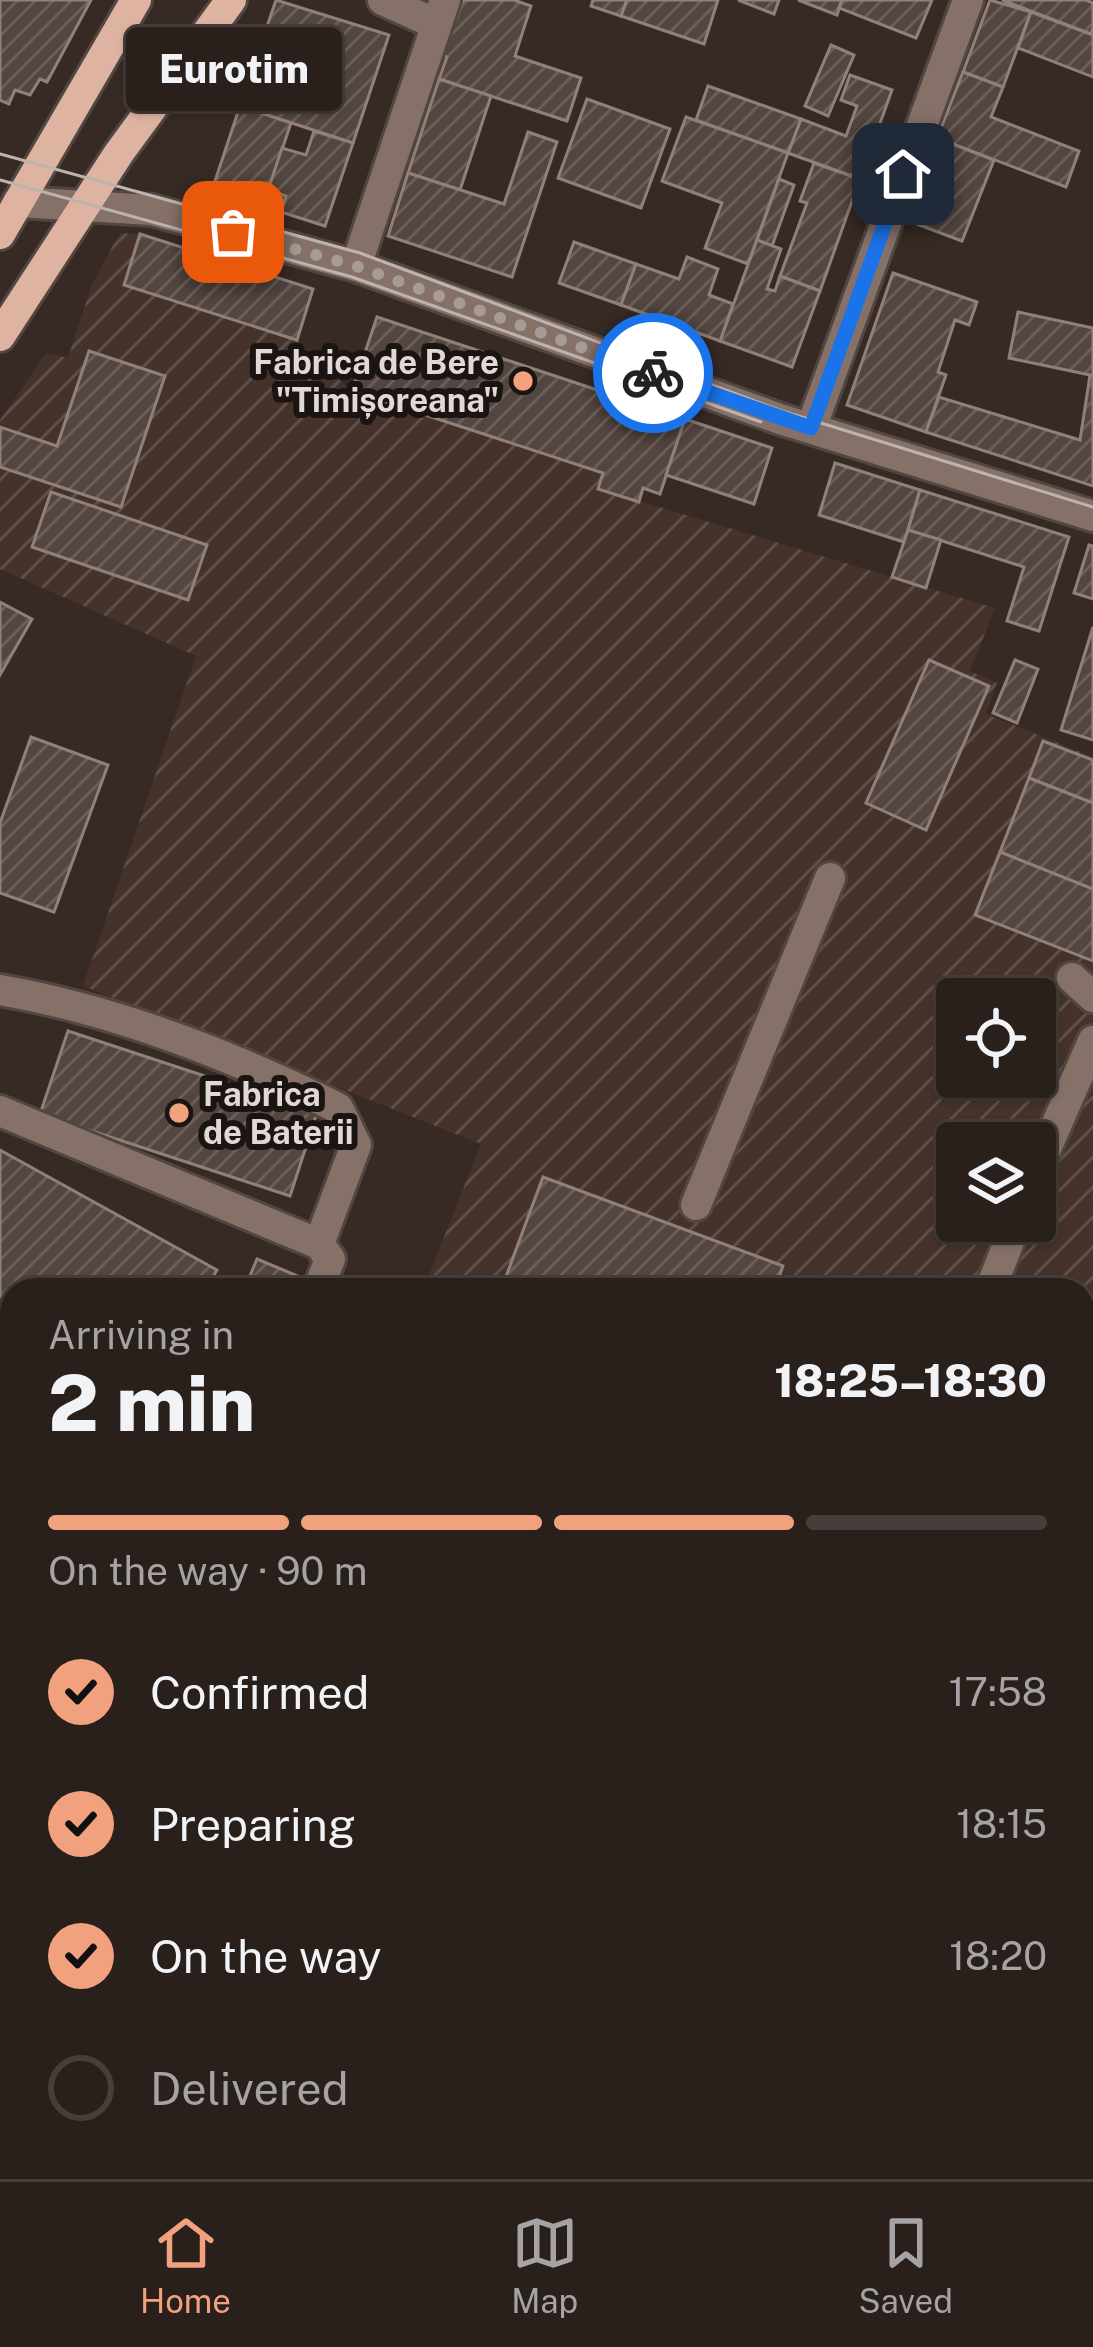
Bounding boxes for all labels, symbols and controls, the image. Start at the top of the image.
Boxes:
callout: Eurotim [125,28,341,112]
text: Eurotim [159,46,309,92]
pin [852,123,954,225]
icon: home [870,141,936,207]
pin [182,181,284,283]
icon: bag [200,199,266,265]
courier [593,313,713,433]
icon: bike [620,340,686,406]
place label: Fabrica de Bere "Timișoreana" [253,343,499,419]
marker: Fabrica de Bere "Timișoreana" [510,368,536,394]
map controls [936,978,1056,1242]
button: locate [936,978,1056,1098]
place label: Fabrica de Baterii [203,1075,354,1151]
marker: Fabrica de Baterii [166,1100,192,1126]
button: layers [936,1122,1056,1242]
text: Arriving in [48,1312,234,1358]
text: 18:25–18:30 [774,1354,1047,1407]
text: 2 min [48,1357,255,1449]
text: On the way · 90 m [48,1548,367,1594]
icon: check [48,1659,114,1725]
text: Confirmed [150,1666,369,1719]
text: 17:58 [949,1669,1047,1715]
icon: check [48,1791,114,1857]
text: Preparing [150,1798,356,1851]
text: 18:15 [956,1801,1047,1847]
icon: check [48,1923,114,1989]
text: On the way [150,1930,382,1983]
text: 18:20 [949,1933,1047,1979]
text: Delivered [150,2062,349,2115]
tab: Home [140,2210,231,2320]
tab: Map [511,2210,578,2320]
tab: Saved [858,2210,953,2320]

